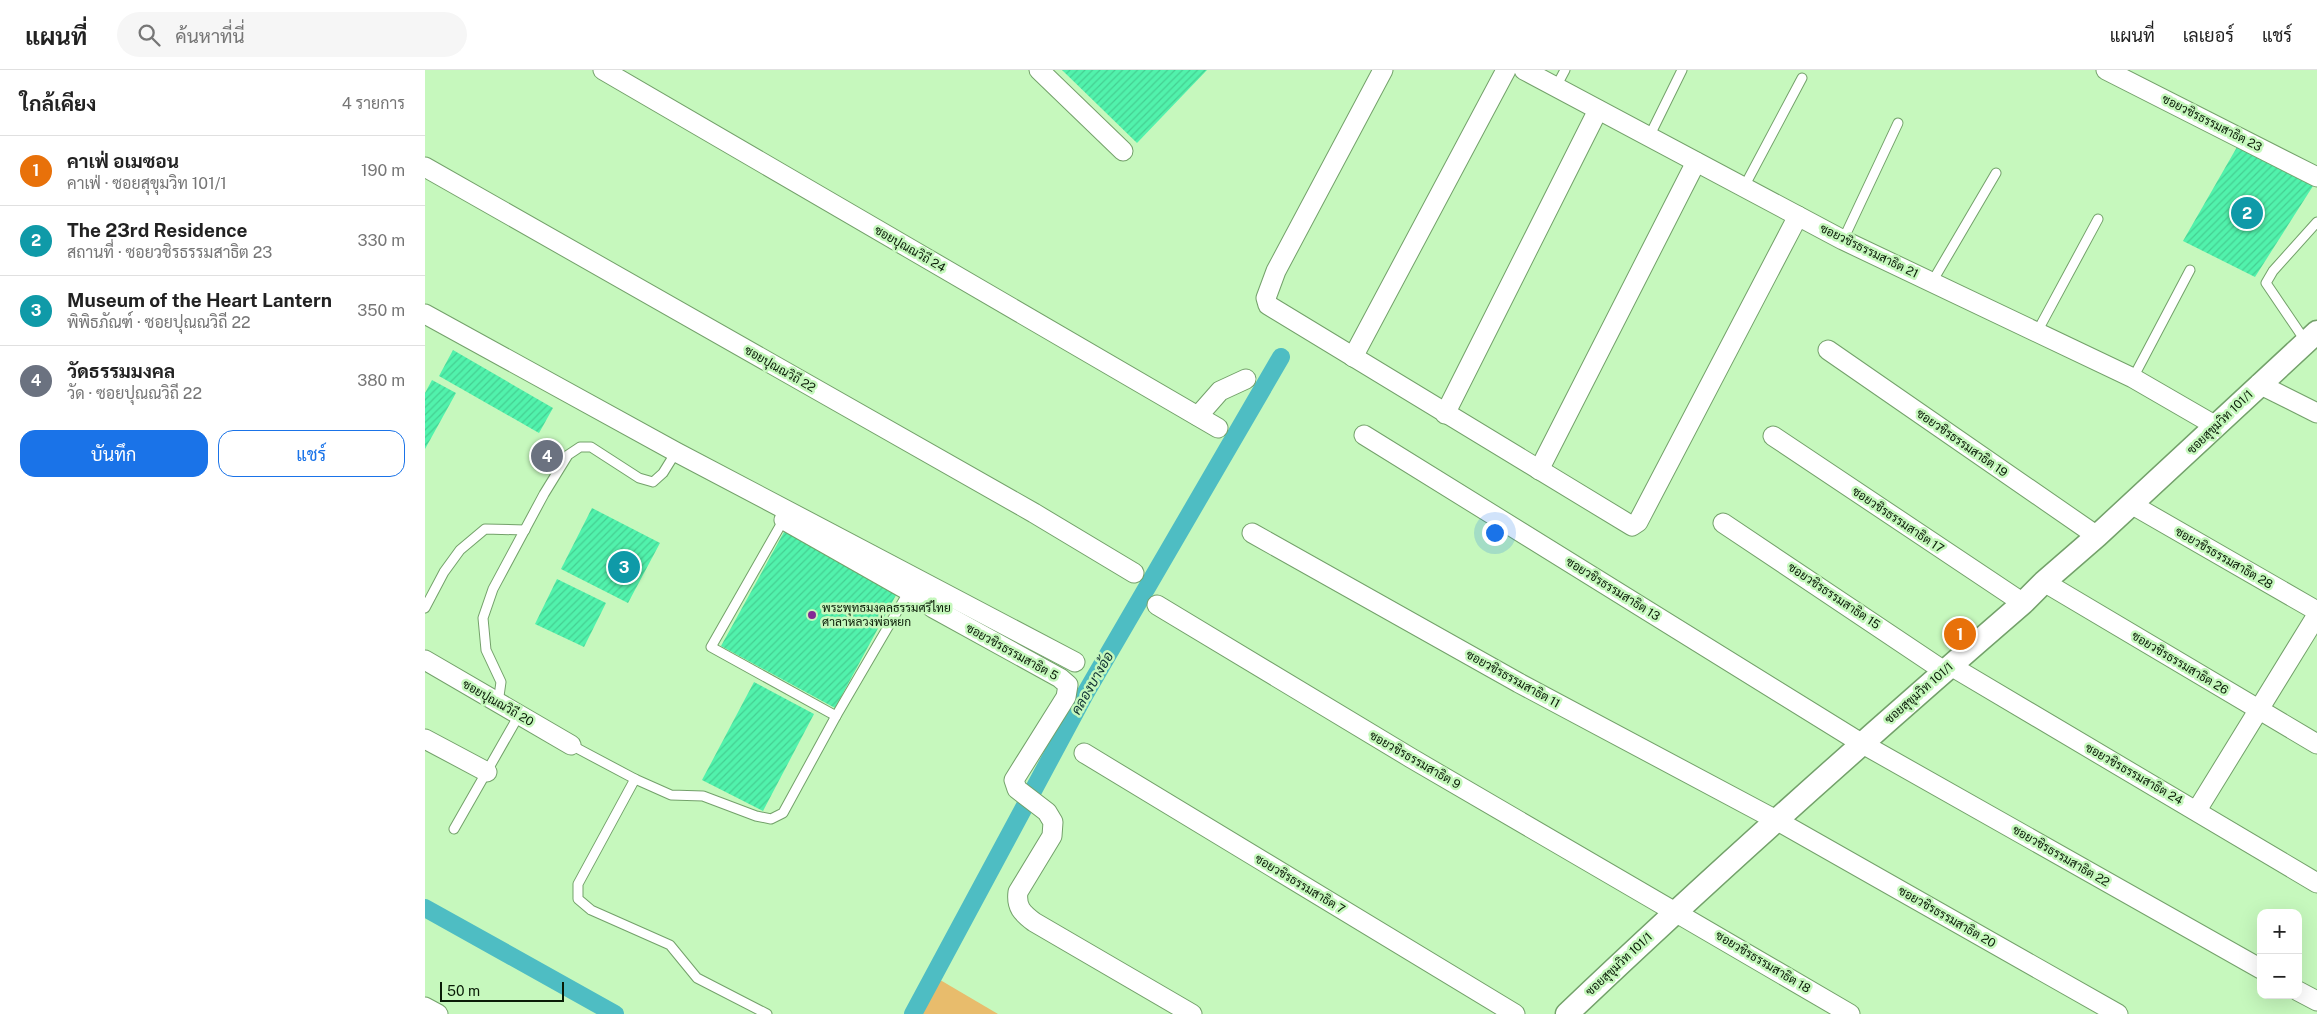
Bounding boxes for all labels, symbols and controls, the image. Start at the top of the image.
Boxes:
search box [117,12,467,57]
icon: search [135,21,163,49]
text: แผนที่ [25,22,87,50]
text: ค้นหาที่นี่ [175,25,245,47]
text: แผนที่ [2110,25,2155,46]
text: เลเยอร์ [2183,25,2234,46]
text: แชร์ [2262,25,2292,46]
text: ใกล้เคียง [20,91,96,116]
street label: ซอยวชิรธรรมสาธิต 23 [2160,92,2264,154]
text: 4 รายการ [342,94,405,113]
text: คาเฟ่ อเมซอน [67,150,179,172]
text: 1 [33,161,39,180]
text: 190 m [361,161,405,180]
text: คาเฟ่ · ซอยสุขุมวิท 101/1 [67,174,227,193]
pin: 2 [2231,194,2263,232]
text: The 23rd Residence [67,219,247,241]
street label: ซอยวชิรธรรมสาธิต 21 [1818,221,1920,281]
street label: ซอยปุณณวิถี 24 [871,222,949,277]
text: 2 [31,231,41,250]
text: 330 m [358,231,405,250]
text: สถานที่ · ซอยวชิรธรรมสาธิต 23 [67,243,272,262]
text: Museum of the Heart Lantern [67,289,332,311]
text: 3 [31,301,41,320]
text: 350 m [357,301,405,320]
text: พิพิธภัณฑ์ · ซอยปุณณวิถี 22 [67,313,250,332]
street label: ซอยปุณณวิถี 22 [741,342,818,397]
text: วัดธรรมมงคล [67,360,175,382]
text: 4 [31,371,41,390]
text: 380 m [357,371,405,390]
text: วัด · ซอยปุณณวิถี 22 [67,384,202,403]
street label: ซอยสุขุมวิท 101/1 [2184,387,2257,458]
street label: ซอยวชิรธรรมสาธิต 19 [1914,406,2010,480]
button: บันทึก [20,430,208,477]
button: แชร์ [218,430,405,477]
pin: 4 [531,437,563,475]
street label: ซอยวชิรธรรมสาธิต 17 [1849,484,1947,556]
your location [1482,520,1508,546]
street label: ซอยวชิรธรรมสาธิต 28 [2173,524,2276,592]
pin: 3 [608,548,640,586]
street label: ซอยวชิรธรรมสาธิต 13 [1564,554,1662,624]
street label: ซอยวชิรธรรมสาธิต 15 [1785,560,1883,632]
place label: พระพุทธมงคลธรรมศรีไทย ศาลาหลวงพ่อหยก [822,600,951,629]
marker: พระพุทธมงคลธรรมศรีไทย ศาลาหลวงพ่อหยก [806,609,818,621]
pin: 1 [1944,615,1976,653]
street label: ซอยวชิรธรรมสาธิต 5 [963,621,1061,683]
street label: ซอยวชิรธรรมสาธิต 26 [2129,629,2231,697]
street label: ซอยวชิรธรรมสาธิต 11 [1464,647,1562,711]
water label: คลองบางอ้อ [1068,649,1116,717]
street label: ซอยสุขุมวิท 101/1 [1882,660,1957,728]
street label: ซอยปุณณวิถี 20 [459,676,536,731]
street label: ซอยวชิรธรรมสาธิต 9 [1367,728,1463,792]
street label: ซอยวชิรธรรมสาธิต 24 [2083,740,2186,808]
street label: ซอยวชิรธรรมสาธิต 22 [2010,822,2112,890]
street label: ซอยวชิรธรรมสาธิต 7 [1252,852,1348,916]
street label: ซอยวชิรธรรมสาธิต 20 [1896,883,1998,951]
map controls [2257,909,2302,999]
button: + [2257,909,2302,954]
street label: ซอยวชิรธรรมสาธิต 18 [1713,928,1813,996]
street label: ซอยสุขุมวิท 101/1 [1583,930,1657,1000]
button: − [2257,954,2302,999]
scale bar [440,979,564,1002]
text: 50 m [447,983,480,999]

